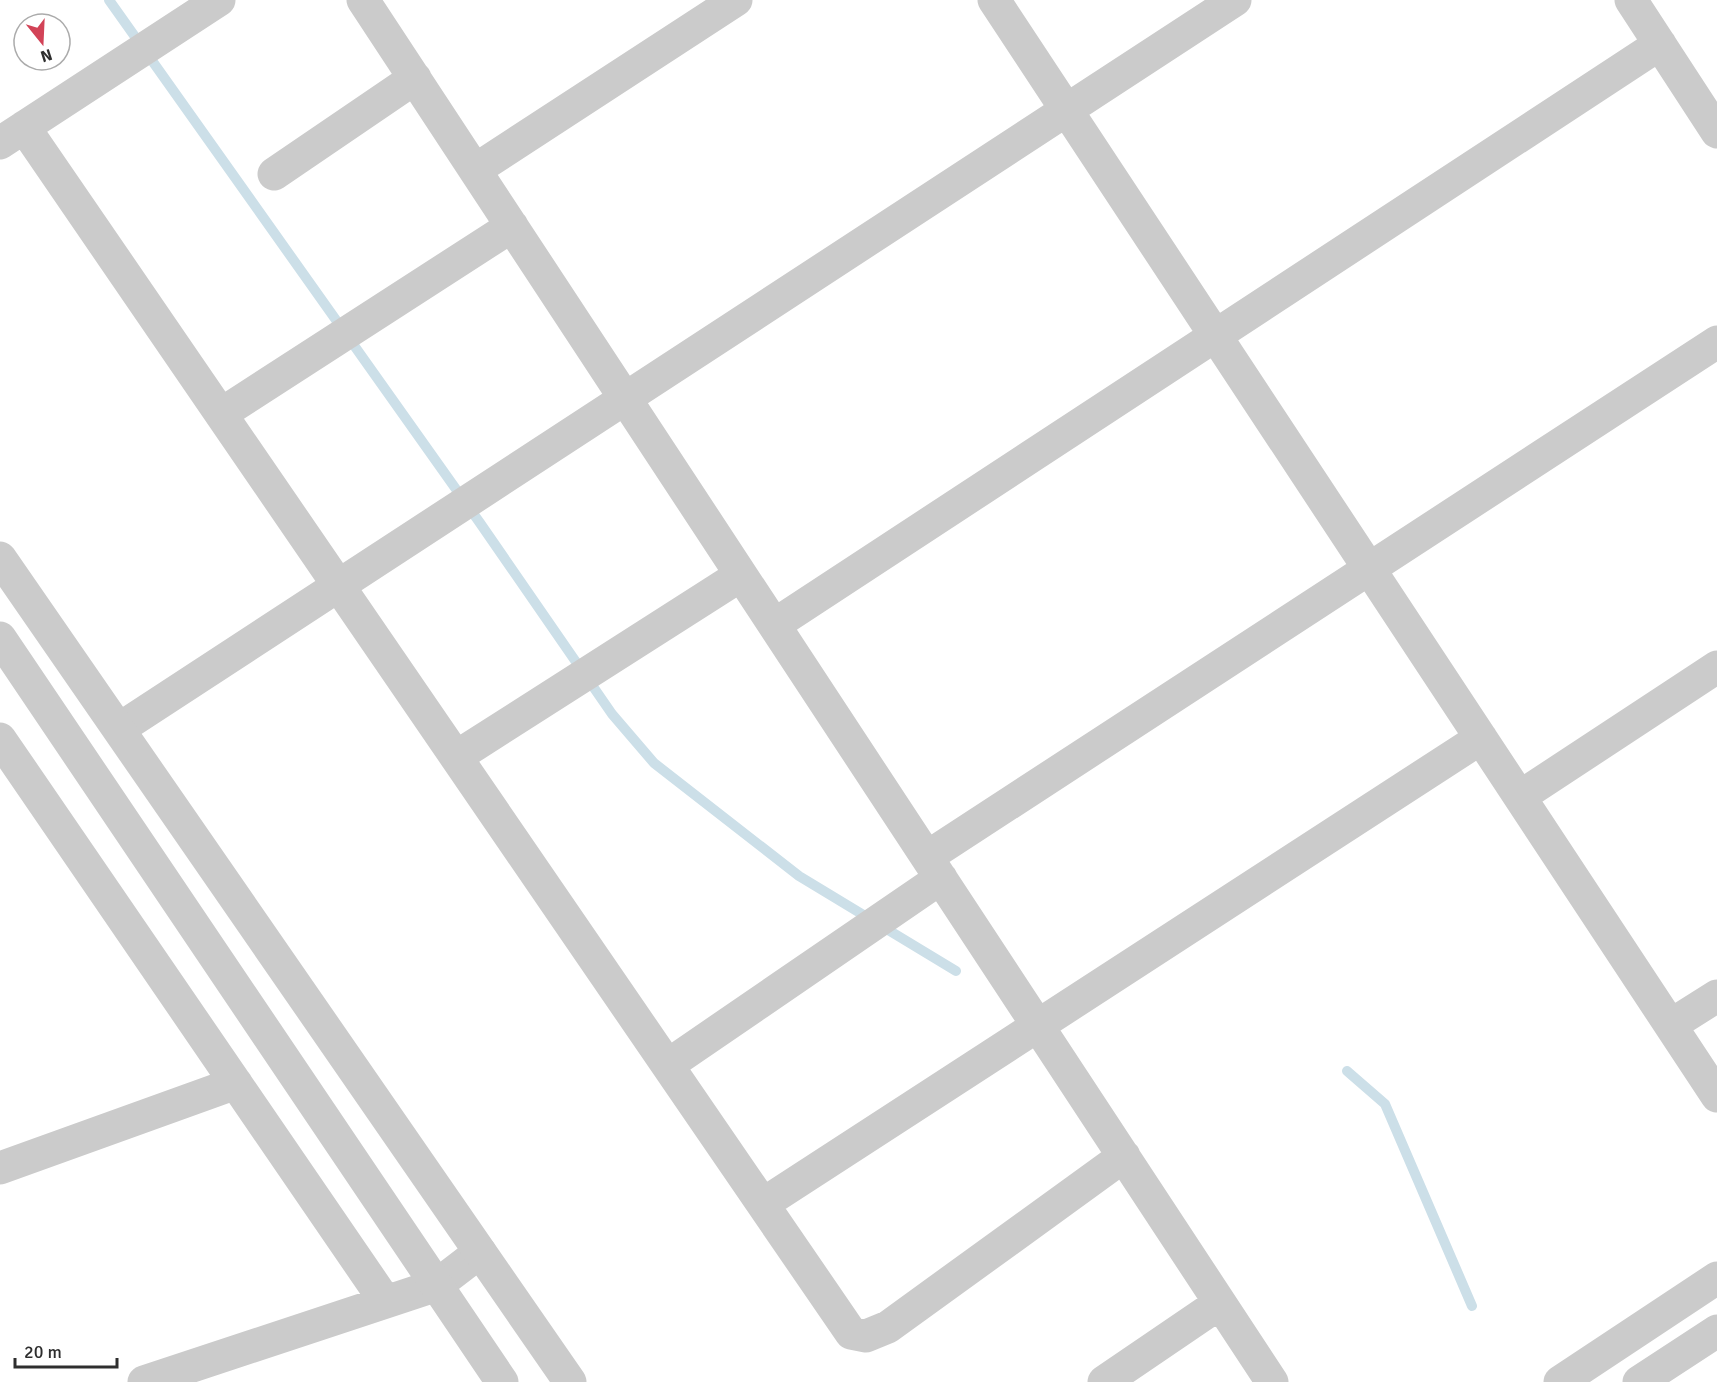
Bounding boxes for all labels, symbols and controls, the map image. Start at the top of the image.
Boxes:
north arrow [12,12,72,72]
text: N [38,44,55,67]
scale bar [15,1331,117,1369]
text: 20 m [24,1341,62,1363]

